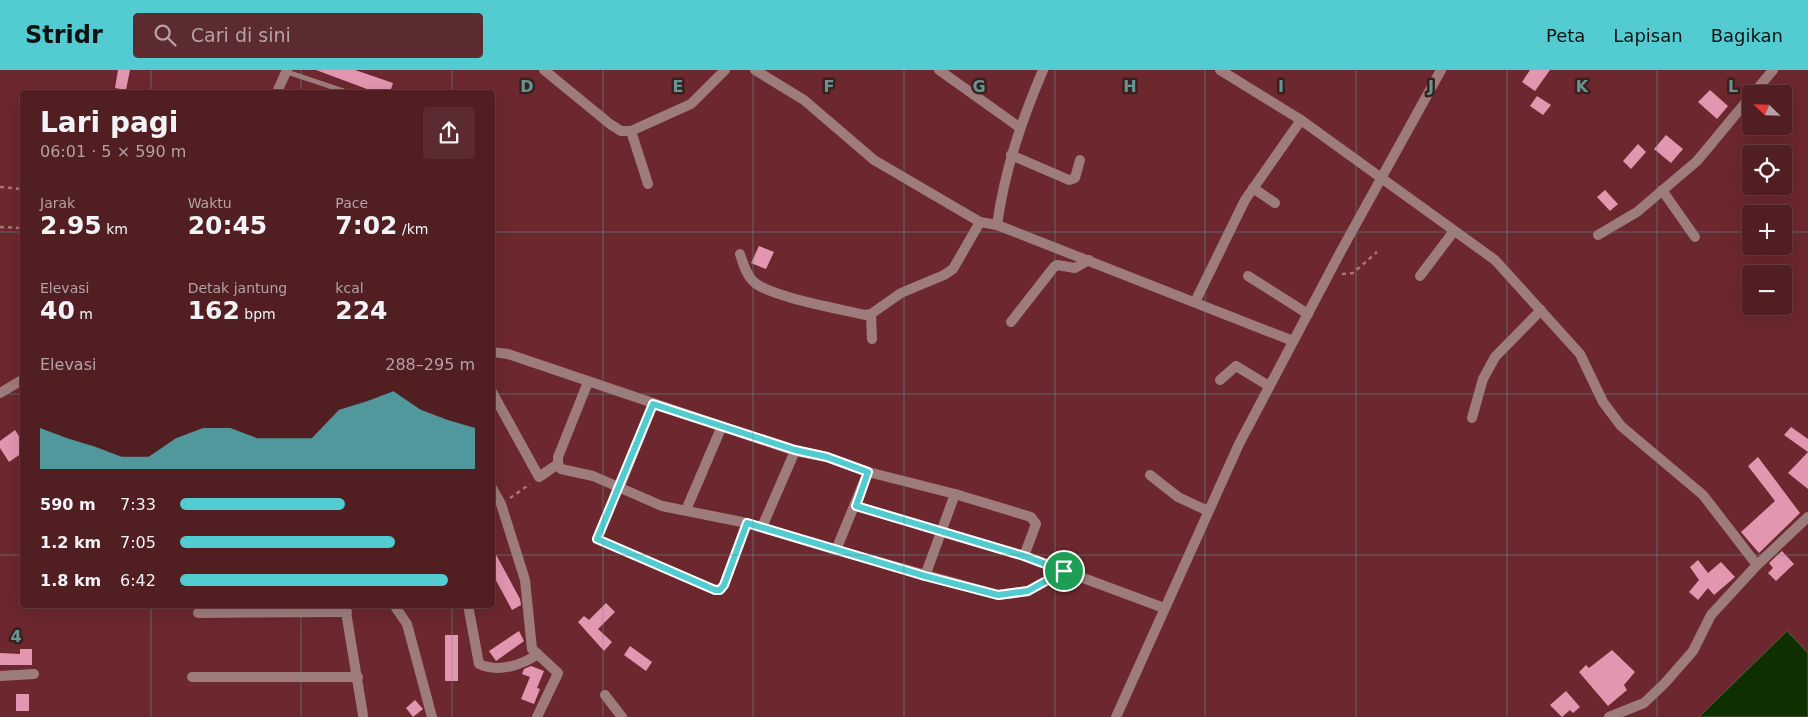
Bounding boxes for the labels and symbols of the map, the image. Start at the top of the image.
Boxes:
text: D [520,77,534,96]
text: E [673,77,683,96]
text: F [824,77,834,96]
text: G [972,77,986,96]
text: H [1123,77,1137,96]
text: I [1278,77,1284,96]
text: J [1427,77,1434,96]
text: K [1576,77,1589,96]
text: L [1728,77,1738,96]
north arrow [1742,85,1792,135]
pin [1043,550,1085,592]
text: 4 [10,627,22,646]

